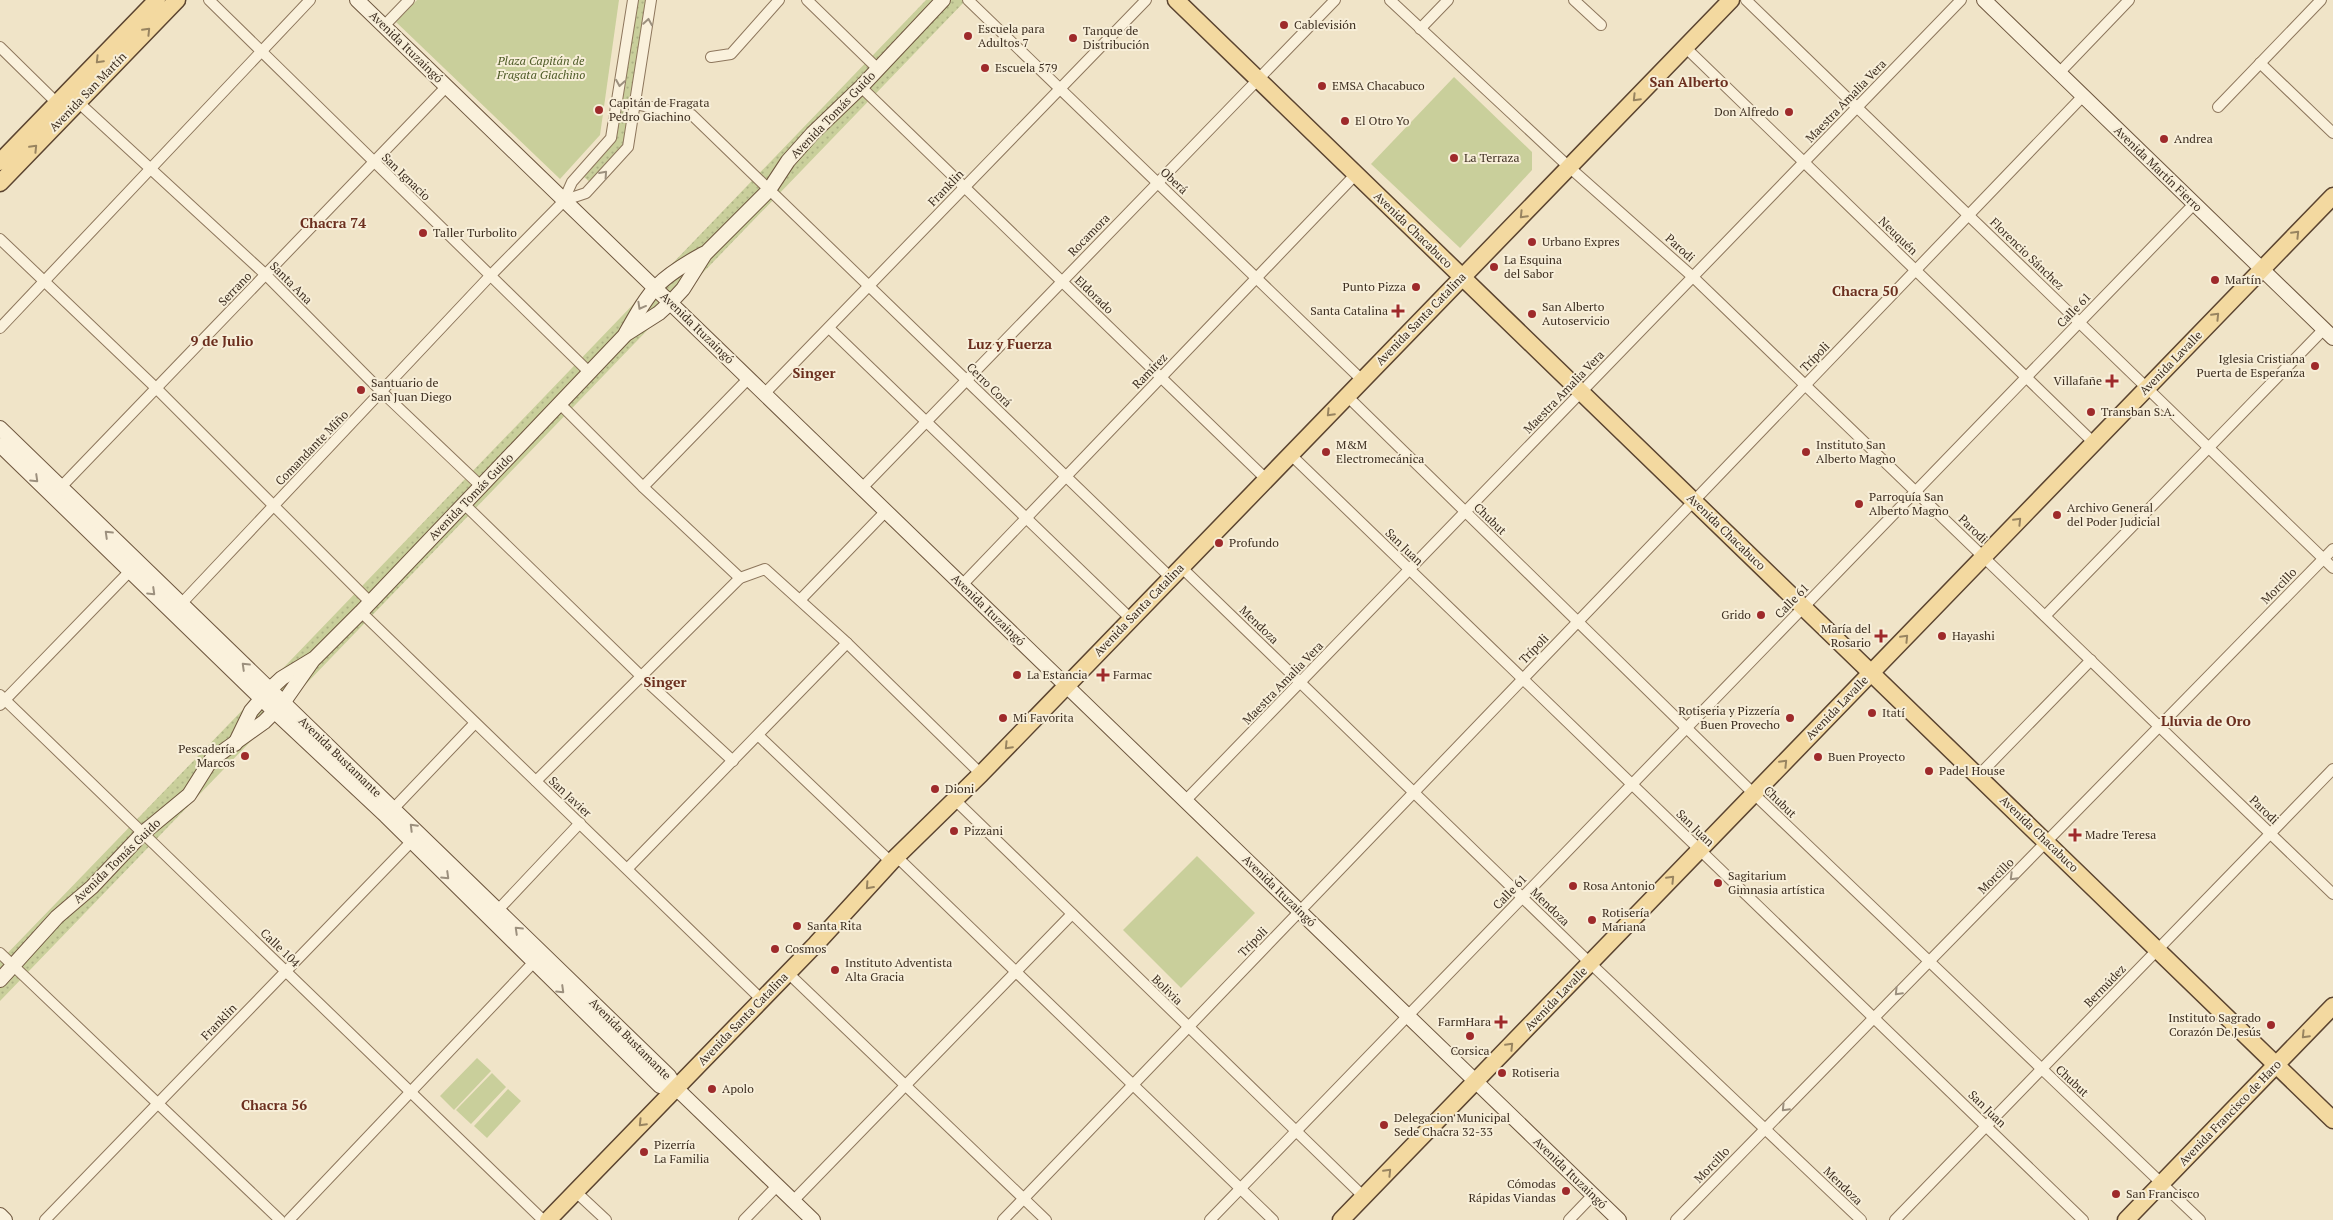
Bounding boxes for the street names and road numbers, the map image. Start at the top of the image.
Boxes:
street label: Avenida Ituzaingó [366,8,447,86]
street label: Avenida San Martín [46,49,129,134]
street label: Maestra Amalia Vera [1802,56,1889,145]
street label: Avenida Tomás Guido [787,68,878,161]
street label: Avenida Martín Fierro [2111,123,2206,215]
street label: San Ignacio [379,150,434,204]
street label: Oberá [1157,164,1191,197]
street label: Franklin [925,166,967,209]
street label: Avenida Chacabuco [1371,188,1456,271]
street label: Rocamora [1065,210,1113,259]
street label: Neuquén [1876,213,1921,258]
street label: Florencio Sánchez [1987,214,2068,293]
street label: Parodi [1662,230,1699,265]
street label: Santa Ana [267,258,316,307]
street label: Serrano [215,268,255,309]
street label: Avenida Santa Catalina [1372,269,1469,368]
street label: Eldorado [1072,273,1117,317]
street label: Avenida Ituzaingó [657,289,738,367]
street label: Calle 61 [2053,289,2094,330]
street label: Avenida Lavalle [2136,327,2205,398]
street label: Trípoli [1797,338,1833,375]
street label: Maestra Amalia Vera [1520,347,1607,436]
street label: Ramírez [1129,350,1170,392]
street label: Cerro Corá [964,359,1015,410]
street label: Comandante Miño [272,407,352,488]
street label: Avenida Tomás Guido [425,450,516,543]
street label: Avenida Chacabuco [1684,490,1769,573]
street label: Chubut [1471,500,1510,538]
street label: Parodi [1956,511,1991,546]
street label: San Juan [1382,525,1426,568]
street label: Avenida Santa Catalina [1090,560,1187,659]
street label: Morcillo [2258,564,2300,607]
street label: Avenida Ituzaingó [948,571,1029,649]
street label: Calle 61 [1771,580,1812,621]
street label: Mendoza [1237,602,1282,647]
street label: Trípoli [1516,630,1552,667]
street label: Maestra Amalia Vera [1239,638,1326,727]
street label: Avenida Lavalle [1802,672,1871,743]
street label: Avenida Bustamante [296,713,385,800]
street label: San Javier [546,773,595,820]
street label: Chubut [1761,783,1800,821]
street label: Avenida Chacabuco [1997,792,2082,875]
street label: Parodi [2247,792,2282,827]
street label: San Juan [1673,806,1717,849]
street label: Avenida Tomás Guido [70,815,164,906]
street label: Avenida Ituzaingó [1239,852,1320,930]
street label: Morcillo [1975,854,2017,897]
street label: Calle 61 [1489,871,1530,912]
street label: Mendoza [1528,884,1573,929]
street label: Trípoli [1235,923,1271,960]
street label: Calle 104 [257,925,304,971]
street label: Bermúdez [2081,961,2129,1010]
street label: Avenida Lavalle [1521,963,1590,1034]
street label: Avenida Santa Catalina [694,969,791,1068]
street label: Bolivia [1149,971,1186,1008]
street label: Avenida Bustamante [586,995,674,1083]
street label: Franklin [198,1000,240,1043]
street label: Avenida Francisco de Haro [2175,1056,2284,1169]
street label: Chubut [2053,1062,2092,1100]
street label: San Juan [1965,1087,2009,1130]
street label: Avenida Ituzaingó [1530,1134,1611,1212]
street label: Morcillo [1691,1143,1733,1186]
street label: Mendoza [1821,1163,1866,1208]

